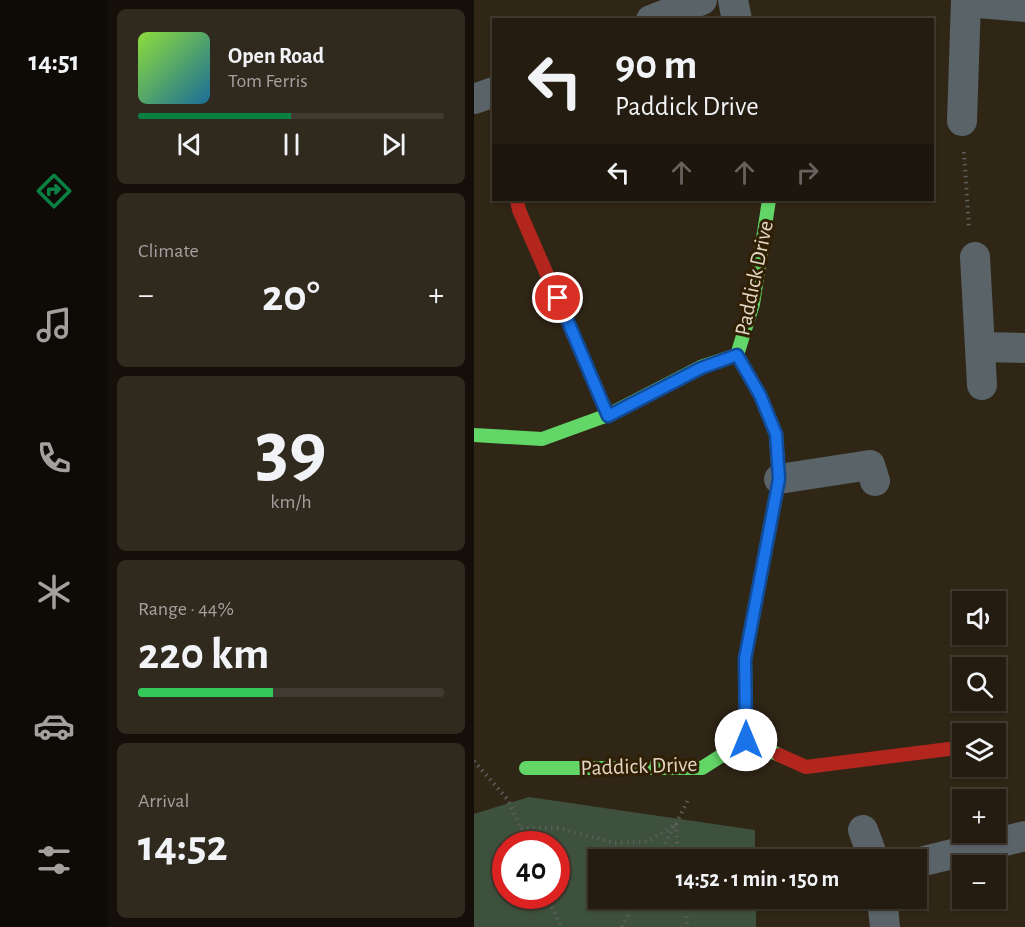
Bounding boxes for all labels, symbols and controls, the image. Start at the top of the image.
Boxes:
icon: left [516,42,594,120]
text: 90 m [615,44,697,86]
text: Open Road [228,45,324,67]
text: 14:51 [29,48,79,75]
text: Tom Ferris [228,71,308,91]
text: Paddick Drive [615,93,759,120]
icon: previous [173,128,206,161]
icon: pause [275,128,308,161]
icon: next [377,128,410,161]
icon: left [602,156,635,189]
icon: ahead [665,156,698,189]
icon: ahead [728,156,761,189]
icon: right [791,156,824,189]
icon: directions [33,170,75,212]
street label: Paddick Drive [731,218,777,338]
text: Climate [138,241,199,261]
pin [532,272,583,323]
text: 20° [262,274,320,319]
text: − [138,279,154,312]
text: + [428,279,444,312]
icon: arrive [541,281,574,314]
icon: music [33,304,75,346]
text: 39 [255,412,327,490]
icon: phone [33,437,75,479]
text: km/h [270,492,312,512]
icon: climate [33,571,75,613]
map controls [952,591,1006,909]
button: sound [952,591,1006,645]
text: Range · 44% [138,599,234,619]
text: 220 km [138,632,269,677]
button: search [952,657,1006,711]
icon: car [33,705,75,747]
position arrow [714,708,778,772]
button: layers [952,723,1006,777]
street label: Paddick Drive [580,753,698,779]
button: + [952,789,1006,843]
text: Arrival [138,791,189,811]
text: 14:52 [138,824,228,869]
speed limit sign: 40 [492,831,570,909]
icon: filters [33,839,75,881]
button: − [952,855,1006,909]
text: 14:52 · 1 min · 150 m [676,868,839,890]

